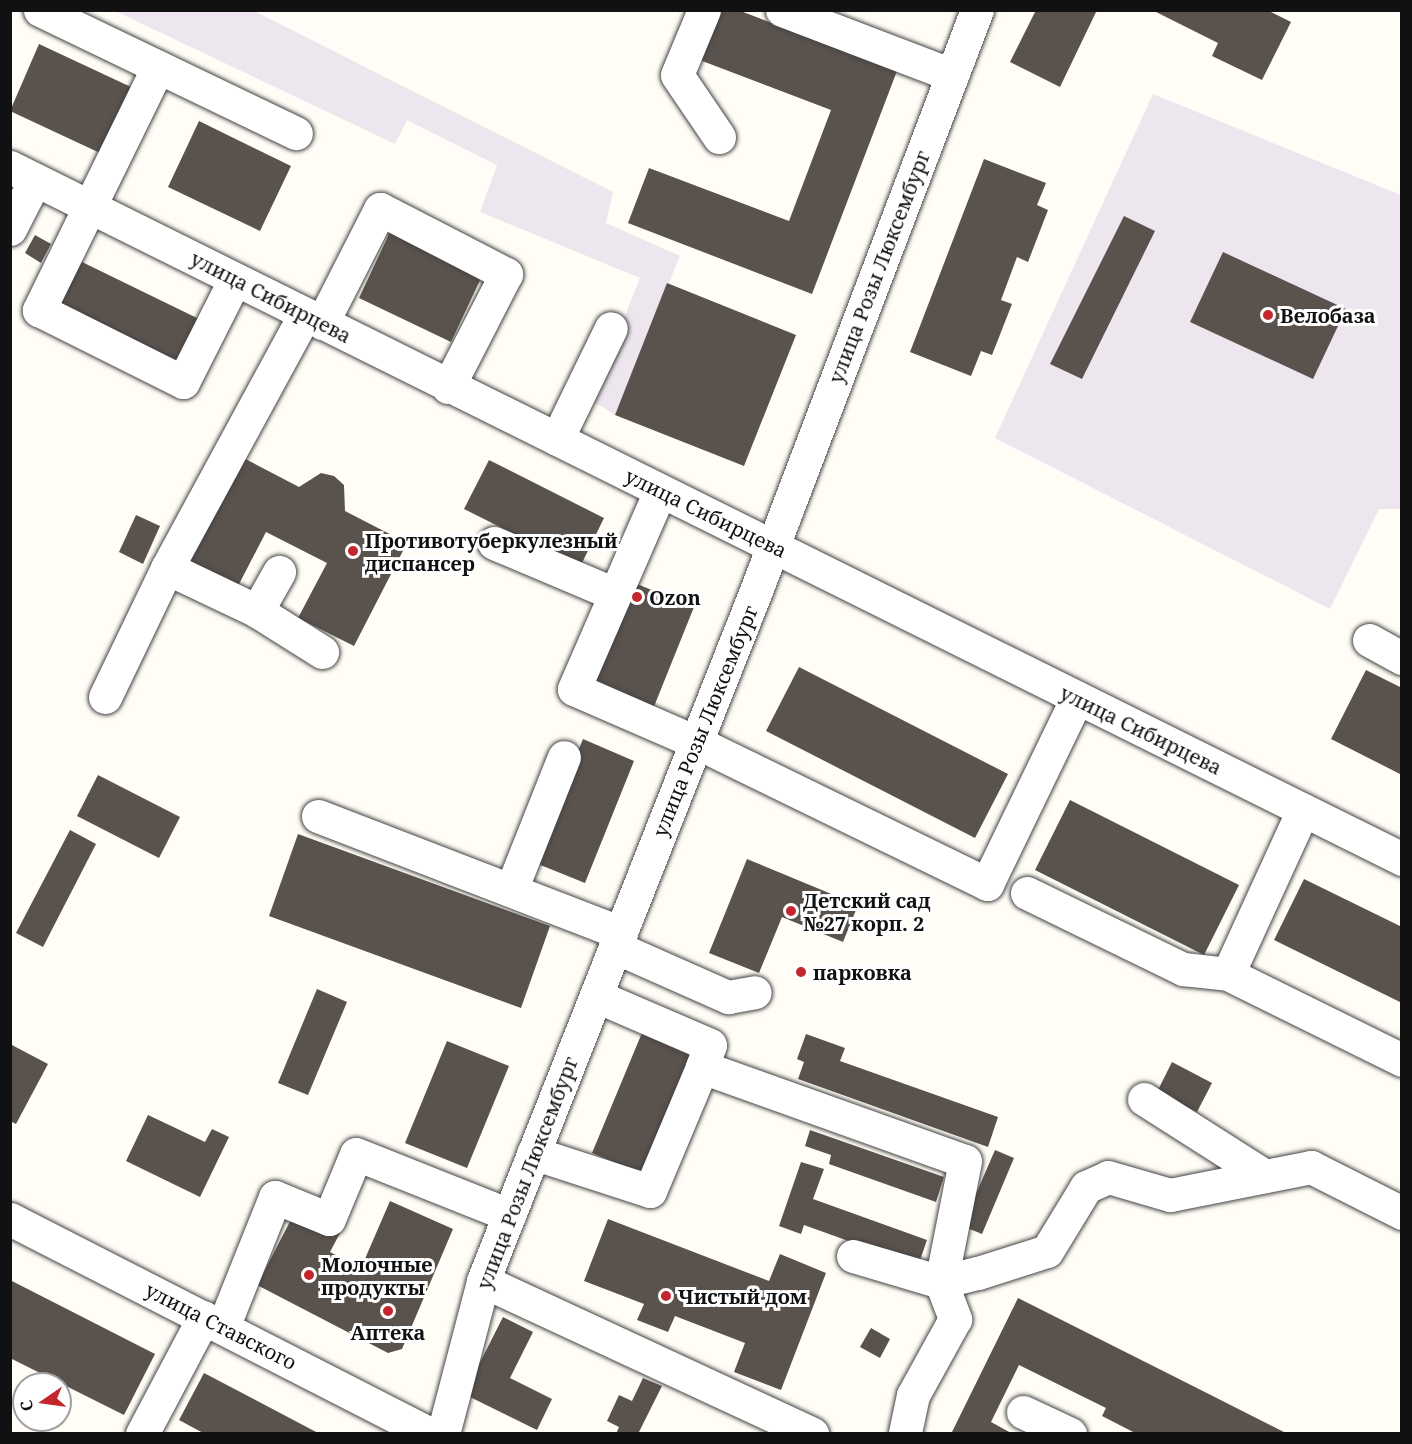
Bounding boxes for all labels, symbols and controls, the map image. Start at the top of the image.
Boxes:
street label: улица Розы Люксембург [824,147,934,387]
street label: улица Сибирцева [187,246,355,348]
place label: Велобаза [1280,303,1376,327]
marker: Велобаза [1261,308,1275,322]
street label: улица Сибирцева [621,463,791,563]
place label: Противотуберкулезный диспансер [365,528,618,575]
marker: Противотуберкулезный диспансер [346,544,360,558]
place label: Ozon [649,585,701,609]
marker: Ozon [630,590,644,604]
street label: улица Розы Люксембург [648,602,762,840]
street label: улица Сибирцева [1056,680,1226,780]
place label: Детский сад №27 корп. 2 [803,888,930,935]
marker: Детский сад №27 корп. 2 [784,904,798,918]
place label: парковка [813,960,912,984]
marker: парковка [794,965,808,979]
street label: улица Розы Люксембург [472,1053,582,1293]
place label: Молочные продукты [321,1252,433,1299]
marker: Молочные продукты [302,1268,316,1282]
street label: улица Ставского [141,1277,301,1375]
place label: Чистый дом [678,1284,807,1308]
marker: Чистый дом [659,1289,673,1303]
marker: Аптека [381,1304,395,1318]
place label: Аптека [351,1320,425,1344]
north arrow [12,1372,72,1432]
text: С [15,1398,38,1413]

